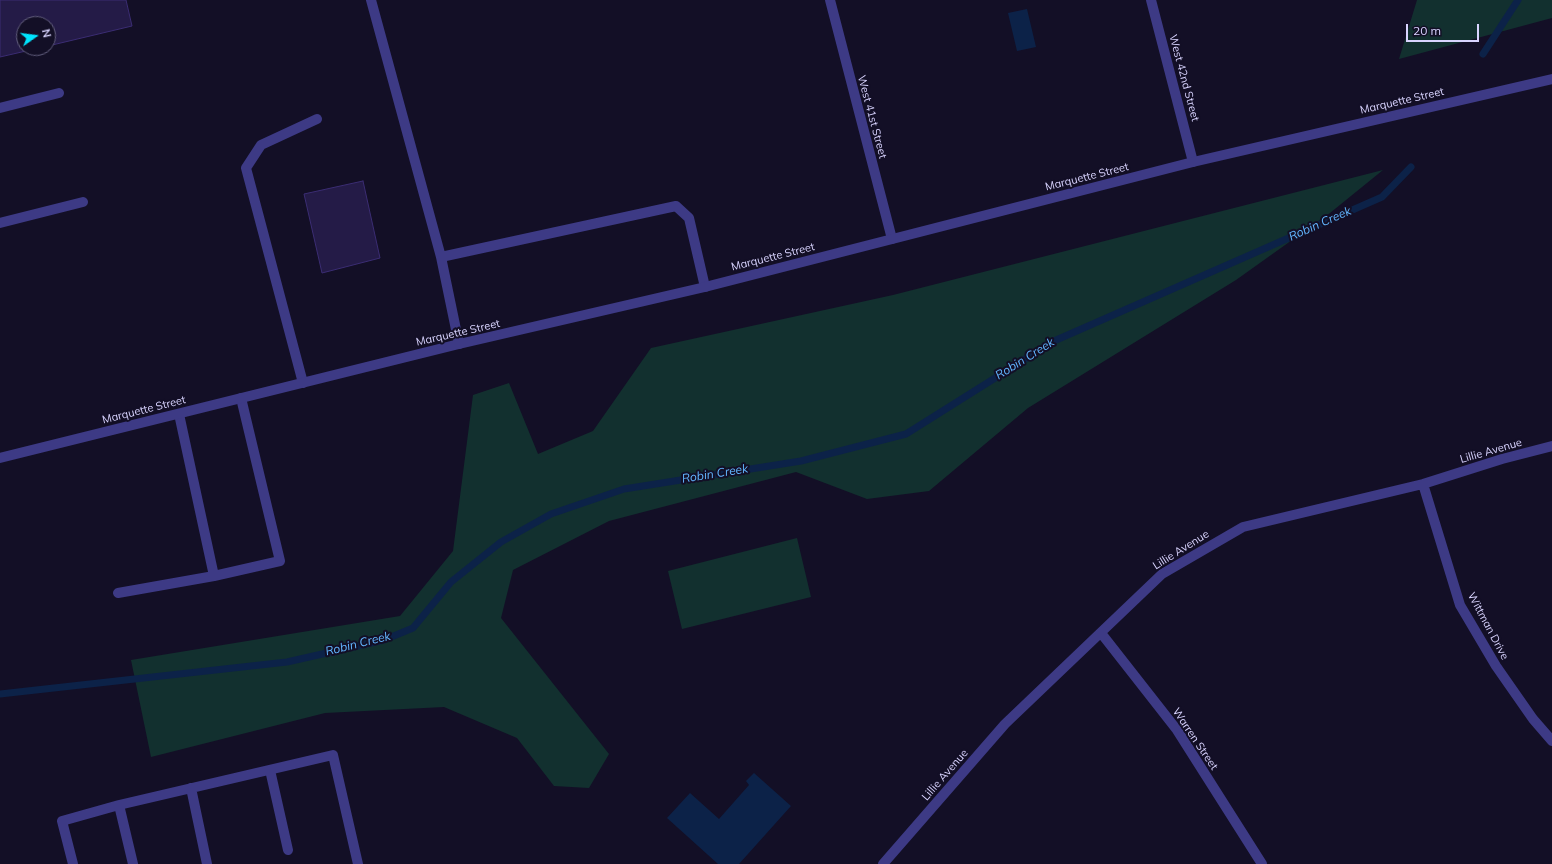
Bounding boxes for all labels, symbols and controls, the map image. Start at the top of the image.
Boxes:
north arrow [16,16,56,56]
scale bar [1408,16,1481,42]
text: 20 m [1413,23,1441,38]
text: N [39,28,54,39]
street label: West 42nd Street [1166,33,1202,123]
street label: West 41st Street [855,74,889,160]
street label: Marquette Street [1359,85,1445,117]
street label: Marquette Street [1044,160,1130,194]
water label: Robin Creek [1286,204,1354,244]
street label: Marquette Street [730,240,816,274]
street label: Marquette Street [415,317,501,349]
water label: Robin Creek [993,335,1057,383]
street label: Marquette Street [101,393,187,427]
street label: Lillie Avenue [1459,436,1523,466]
water label: Robin Creek [681,462,749,486]
street label: Lillie Avenue [1151,528,1211,572]
street label: Wittman Drive [1465,590,1511,662]
water label: Robin Creek [324,629,392,659]
street label: Warren Street [1169,706,1221,772]
street label: Lillie Avenue [919,747,971,803]

